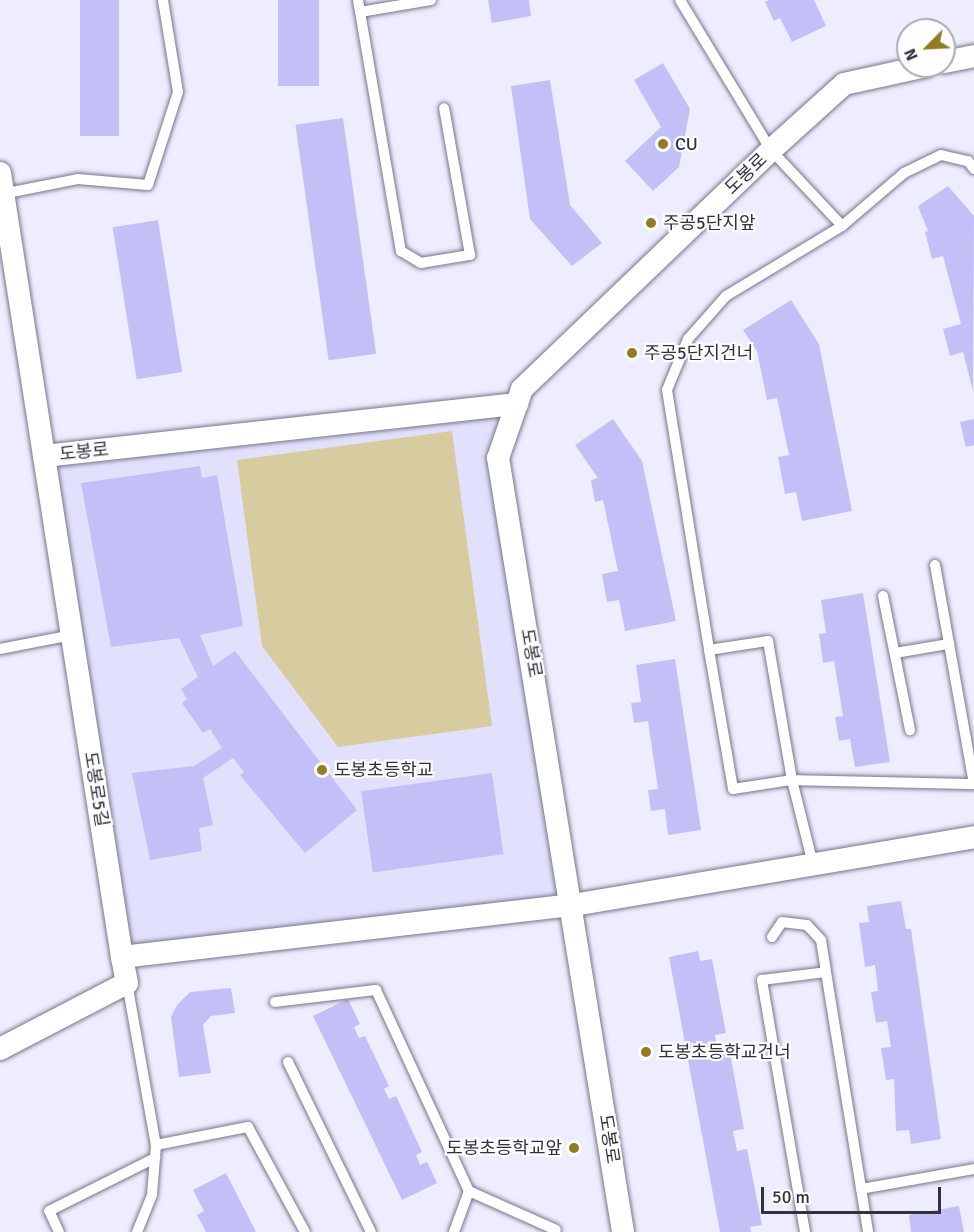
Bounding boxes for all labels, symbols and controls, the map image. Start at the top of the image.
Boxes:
north arrow [896,18,956,78]
text: N [900,45,923,64]
place label: CU [675,133,698,155]
marker: CU [656,137,670,151]
street label: 도봉로 [721,149,771,199]
place label: 주공5단지앞 [663,212,756,234]
marker: 주공5단지앞 [644,216,658,230]
place label: 주공5단지건너 [644,342,753,364]
marker: 주공5단지건너 [625,346,639,360]
street label: 도봉로 [58,439,110,465]
street label: 도봉로 [516,627,546,679]
street label: 도봉로5길 [79,750,113,828]
place label: 도봉초등학교 [334,759,433,781]
marker: 도봉초등학교 [315,763,329,777]
place label: 도봉초등학교건너 [658,1041,790,1063]
marker: 도봉초등학교건너 [639,1045,653,1059]
street label: 도봉로 [594,1113,624,1165]
place label: 도봉초등학교앞 [446,1137,562,1159]
marker: 도봉초등학교앞 [567,1141,581,1155]
scale bar [764,1175,944,1213]
text: 50 m [772,1186,810,1208]

